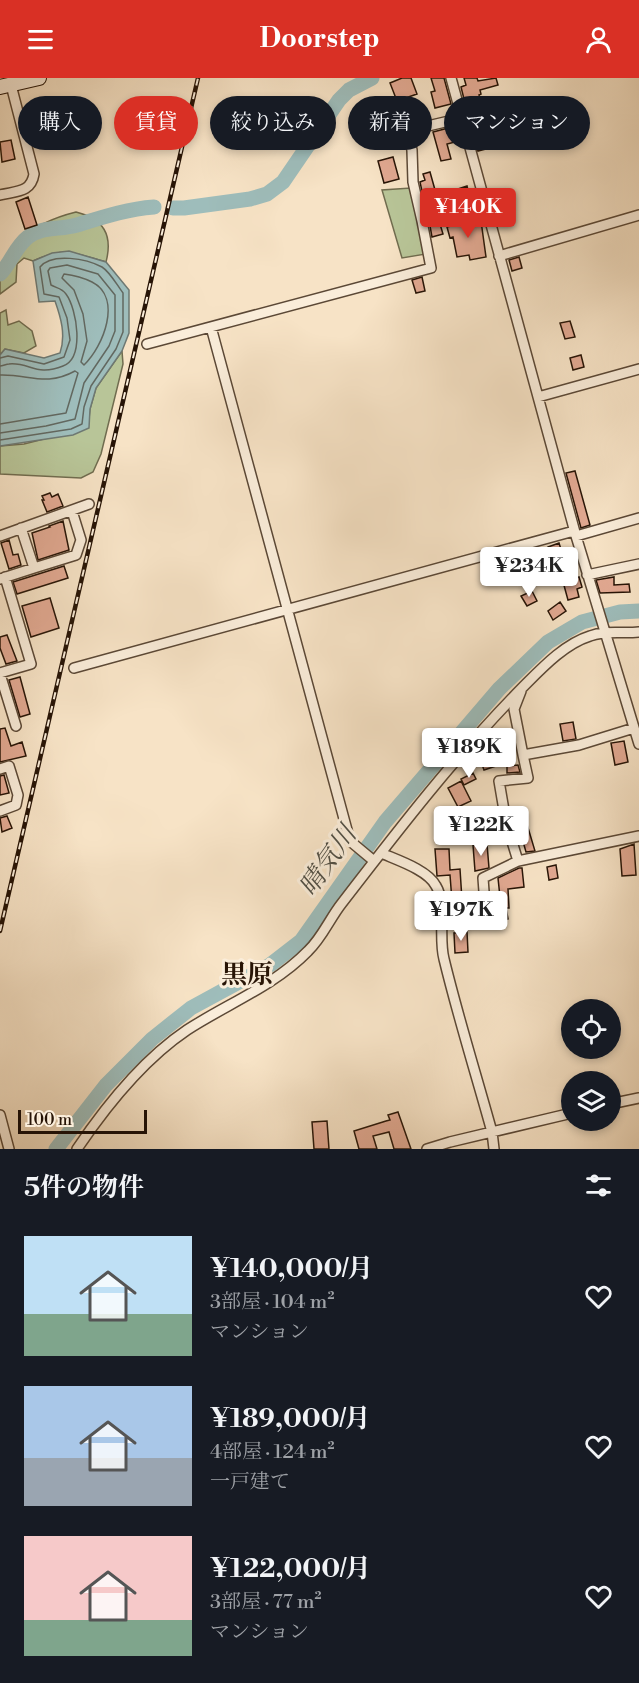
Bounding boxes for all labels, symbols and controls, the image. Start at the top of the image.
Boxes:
text: Doorstep [259,22,380,56]
icon: menu [24,23,57,56]
icon: person [582,23,615,56]
chip: 購入 [18,96,102,150]
chip: 賃貸 [114,96,198,150]
chip: 絞り込み [210,96,336,150]
chip: 新着 [348,96,432,150]
chip: マンション [444,96,590,150]
pin: ¥140K [426,188,510,239]
text: ¥140K [434,195,502,220]
pin: ¥234K [487,547,571,598]
text: ¥234K [494,554,564,579]
pin: ¥189K [427,728,511,779]
text: ¥189K [436,735,502,760]
pin: ¥122K [439,806,523,857]
text: ¥122K [448,813,514,838]
water label: 晴気川 [293,817,365,902]
pin: ¥197K [419,891,503,942]
text: ¥197K [428,898,494,923]
district label: 黒原 [221,959,273,991]
map controls [561,999,621,1131]
button: locate [561,999,621,1059]
button: layers [561,1071,621,1131]
scale bar [18,1107,147,1134]
text: 100 m [27,1110,72,1130]
icon: filters [582,1169,615,1202]
text: 5件の物件 [24,1172,144,1204]
text: ¥140,000/月 [210,1253,373,1285]
icon: home [72,1260,144,1332]
icon: heart [582,1280,615,1313]
text: 3部屋 · 104 m² [210,1290,334,1315]
text: マンション [210,1320,309,1345]
text: ¥189,000/月 [210,1403,371,1435]
icon: home [72,1410,144,1482]
icon: heart [582,1430,615,1463]
text: 4部屋 · 124 m² [210,1440,335,1465]
text: 一戸建て [210,1470,290,1495]
text: ¥122,000/月 [210,1553,371,1585]
icon: home [72,1560,144,1632]
icon: heart [582,1580,615,1613]
text: 3部屋 · 77 m² [210,1590,321,1615]
text: マンション [210,1620,309,1645]

